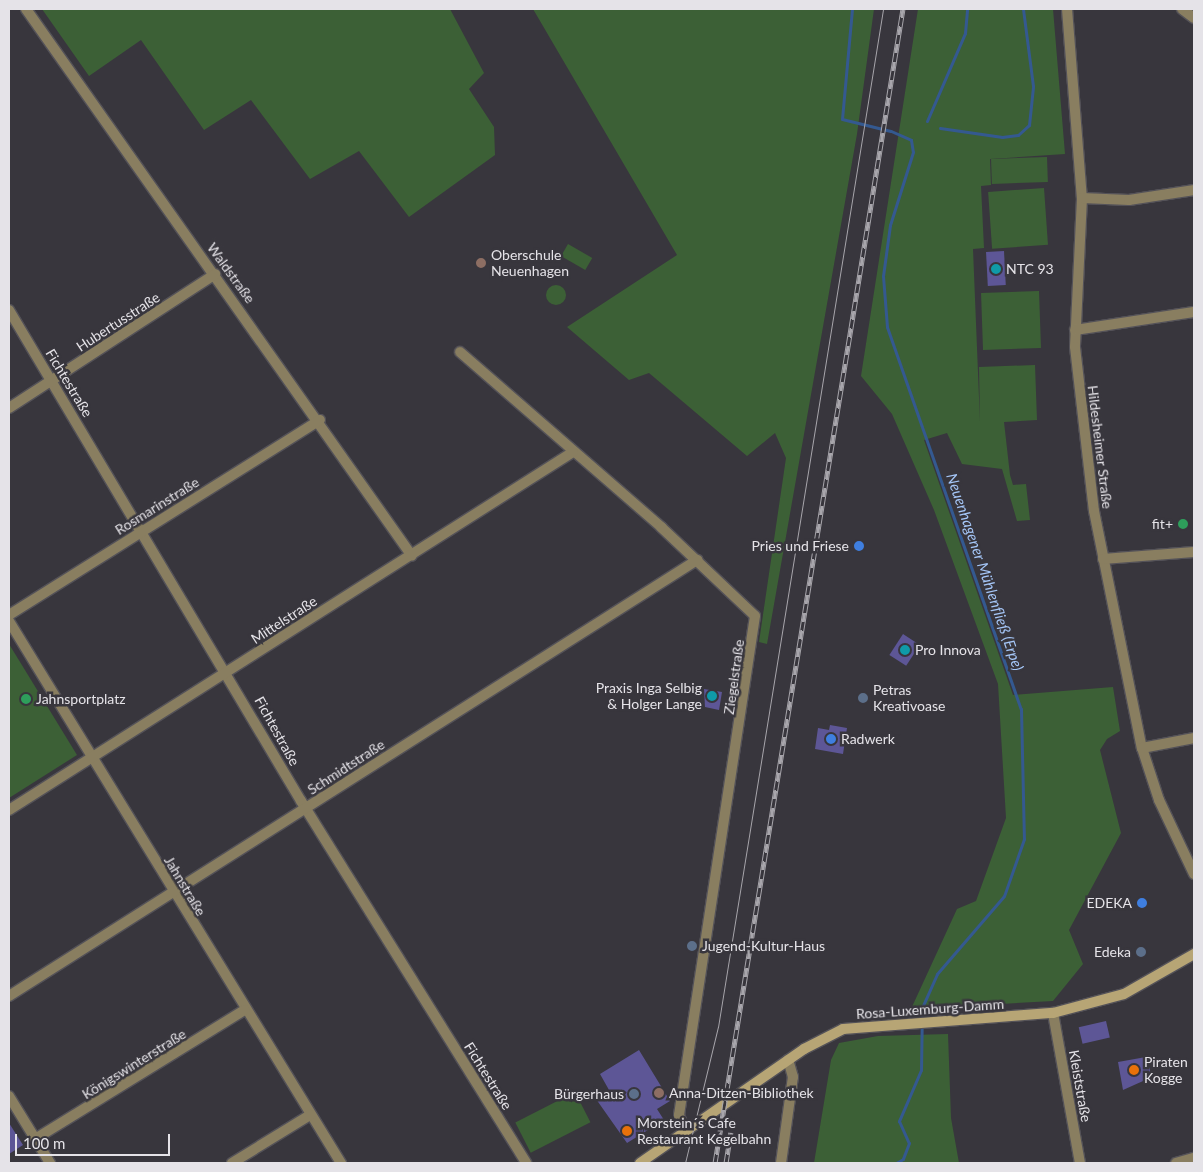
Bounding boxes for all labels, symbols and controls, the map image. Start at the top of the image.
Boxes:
street label: Waldstraße [204,240,258,306]
place label: Oberschule Neuenhagen [491,247,569,280]
marker: Oberschule Neuenhagen [475,257,487,269]
place label: NTC 93 [1006,261,1054,277]
marker: NTC 93 [990,263,1002,275]
street label: Hubertusstraße [73,289,163,355]
street label: Fichtestraße [42,346,96,420]
street label: Hildesheimer Straße [1084,384,1116,510]
water label: Neuenhagener Mühlenfließ (Erpe) [943,471,1027,673]
street label: Rosmarinstraße [112,474,202,538]
place label: fit+ [1152,516,1173,532]
marker: fit+ [1177,518,1189,530]
place label: Pries und Friese [752,538,849,554]
marker: Pries und Friese [853,540,865,552]
street label: Mittelstraße [248,593,320,647]
street label: Ziegelstraße [720,638,748,716]
place label: Pro Innova [915,642,981,658]
marker: Pro Innova [899,644,911,656]
place label: Praxis Inga Selbig & Holger Lange [596,680,702,712]
place label: Petras Kreativoase [873,682,945,714]
marker: Praxis Inga Selbig & Holger Lange [706,690,718,702]
place label: Jahnsportplatz [36,691,126,707]
marker: Petras Kreativoase [857,692,869,704]
marker: Jahnsportplatz [20,693,32,705]
street label: Fichtestraße [251,693,303,769]
place label: Radwerk [841,731,895,747]
marker: Radwerk [825,733,837,745]
street label: Schmidtstraße [304,736,388,798]
street label: Jahnstraße [161,853,209,919]
place label: EDEKA [1086,895,1132,911]
marker: EDEKA [1136,897,1148,909]
place label: Jugend-Kultur-Haus [702,938,825,954]
marker: Jugend-Kultur-Haus [686,940,698,952]
place label: Edeka [1094,944,1131,960]
marker: Edeka [1135,946,1147,958]
street label: Rosa-Luxemburg-Damm [856,995,1004,1023]
street label: Königswinterstraße [79,1025,189,1103]
street label: Fichtestraße [461,1039,515,1113]
street label: Kleiststraße [1065,1049,1095,1123]
place label: Piraten Kogge [1144,1054,1188,1086]
marker: Piraten Kogge [1128,1064,1140,1076]
place label: Anna-Ditzen-Bibliothek [669,1085,814,1101]
place label: Bürgerhaus [554,1086,624,1102]
marker: Anna-Ditzen-Bibliothek [653,1087,665,1099]
marker: Bürgerhaus [628,1088,640,1100]
place label: Morstein´s Cafe Restaurant Kegelbahn [637,1115,771,1148]
scale bar [18,1124,172,1156]
marker: Morstein´s Cafe Restaurant Kegelbahn [621,1125,633,1137]
text: 100 m [23,1134,65,1152]

